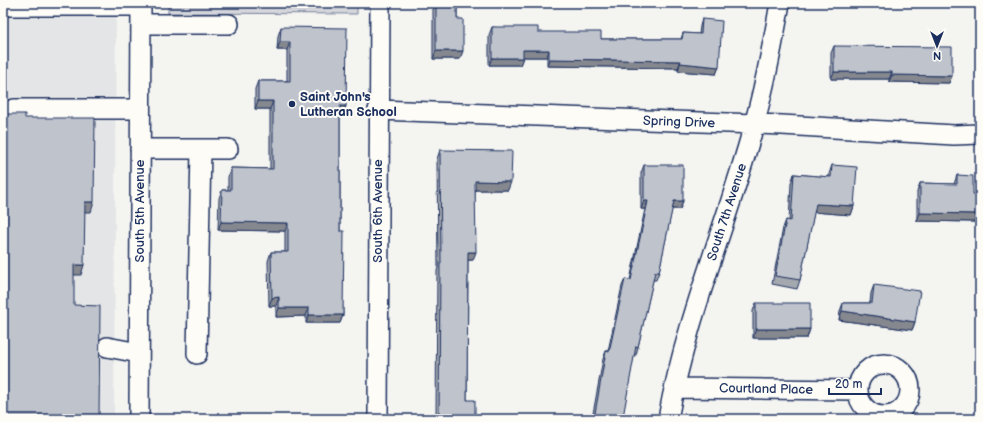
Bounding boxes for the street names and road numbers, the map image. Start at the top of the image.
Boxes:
street label: Spring Drive [643,113,716,131]
street label: South 5th Avenue [132,159,148,262]
street label: South 6th Avenue [370,159,386,263]
street label: South 7th Avenue [704,161,750,263]
street label: Courtland Place [719,380,813,398]

